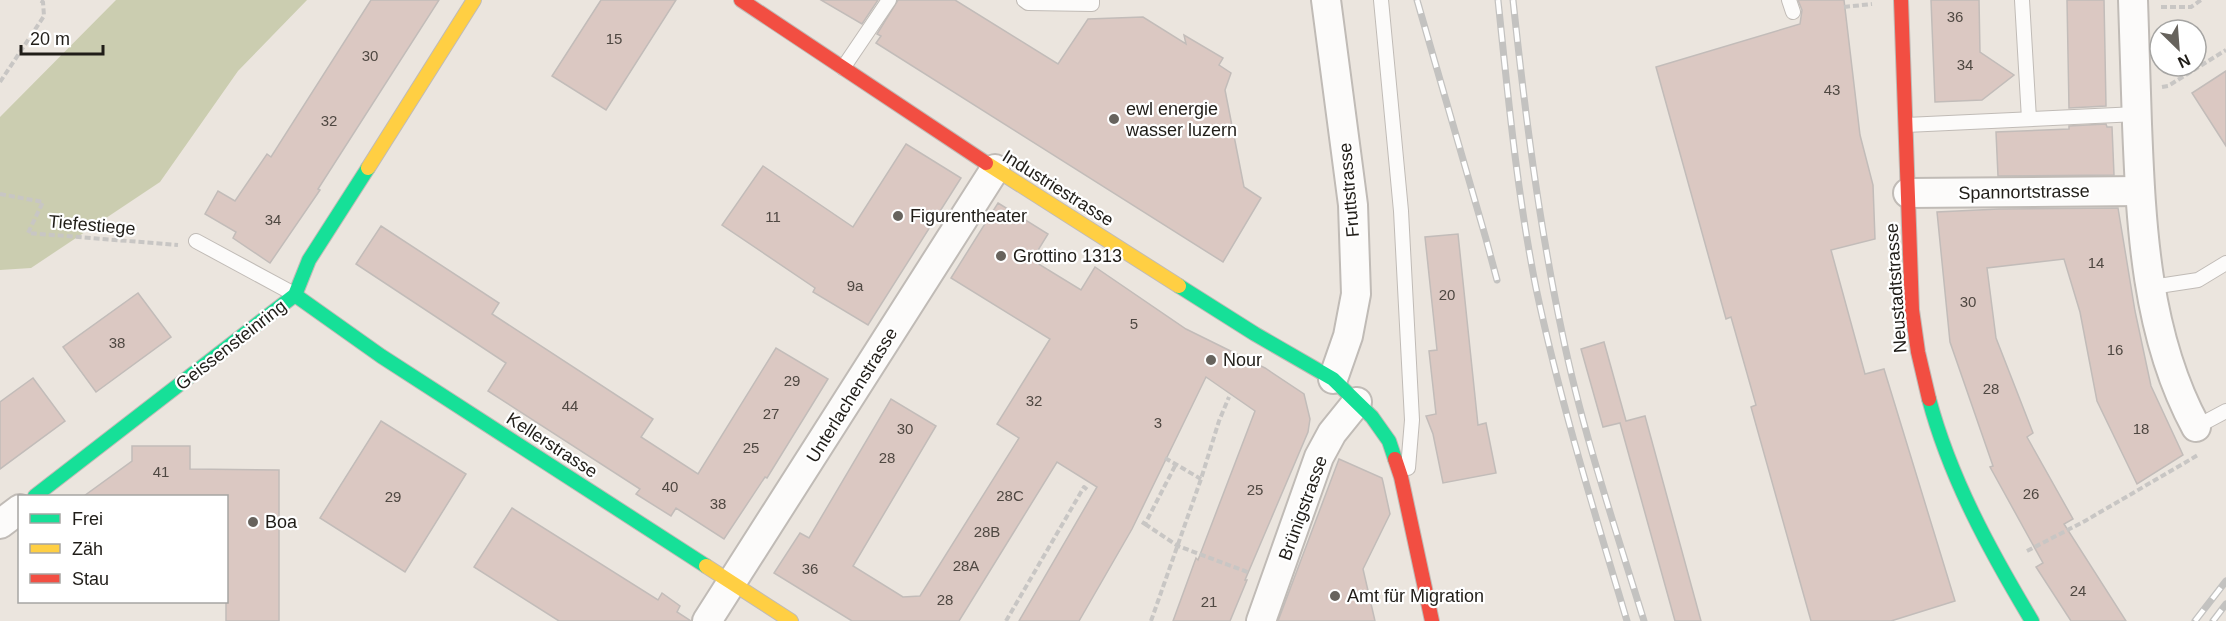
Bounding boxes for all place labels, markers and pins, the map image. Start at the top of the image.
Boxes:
place label: ewl energie wasser luzern [1125,99,1237,140]
marker: ewl energie wasser luzern [1107,112,1121,126]
place label: Figurentheater [910,206,1027,226]
marker: Figurentheater [891,209,905,223]
place label: Grottino 1313 [1013,246,1122,266]
marker: Grottino 1313 [994,249,1008,263]
place label: Nour [1223,350,1262,370]
marker: Nour [1204,353,1218,367]
place label: Boa [265,512,298,532]
marker: Boa [246,515,260,529]
place label: Amt für Migration [1347,586,1484,606]
marker: Amt für Migration [1328,589,1342,603]

